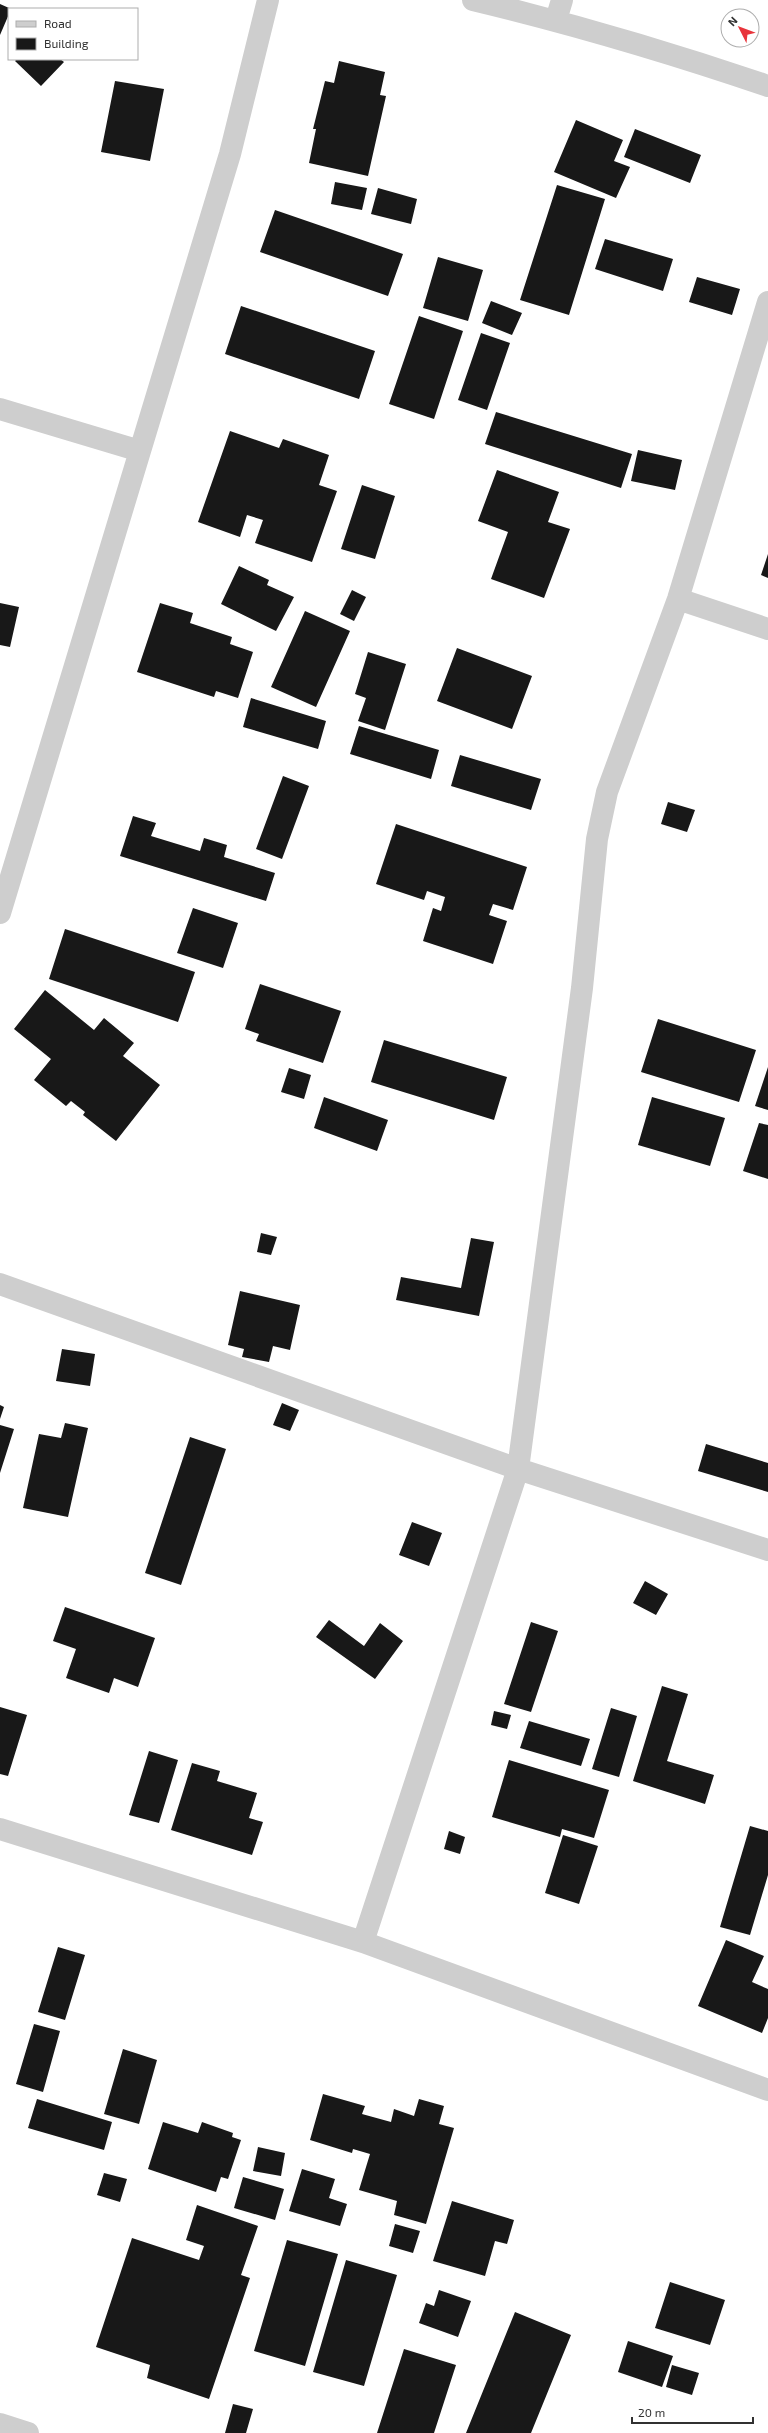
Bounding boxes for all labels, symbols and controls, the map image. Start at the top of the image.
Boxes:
legend [8,8,138,60]
north arrow [720,8,760,48]
text: N [725,14,740,28]
text: Road [44,16,72,30]
text: Building [44,36,89,50]
scale bar [632,2399,753,2425]
text: 20 m [638,2405,665,2419]

